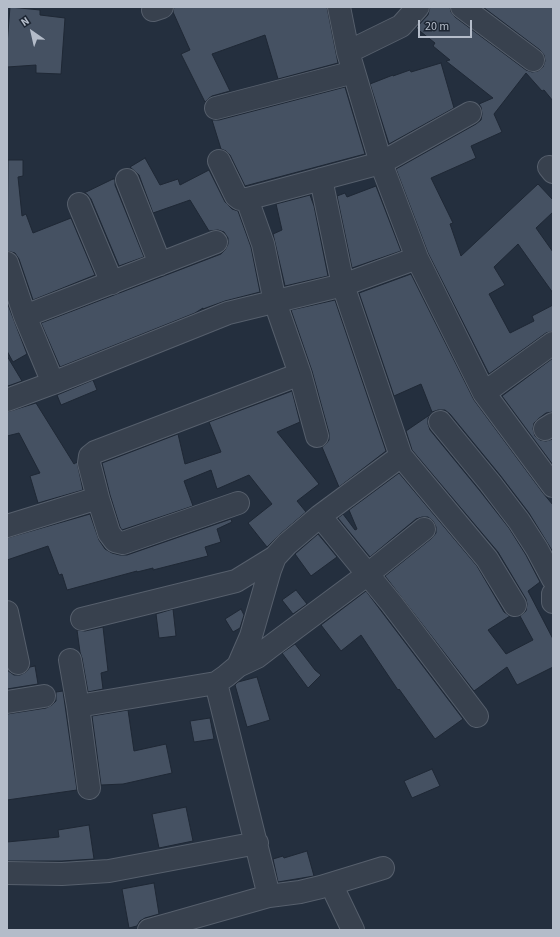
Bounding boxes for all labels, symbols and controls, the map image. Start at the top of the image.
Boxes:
north arrow [12,12,52,52]
scale bar [420,12,474,38]
text: N [18,13,32,30]
text: 20 m [425,18,449,35]

